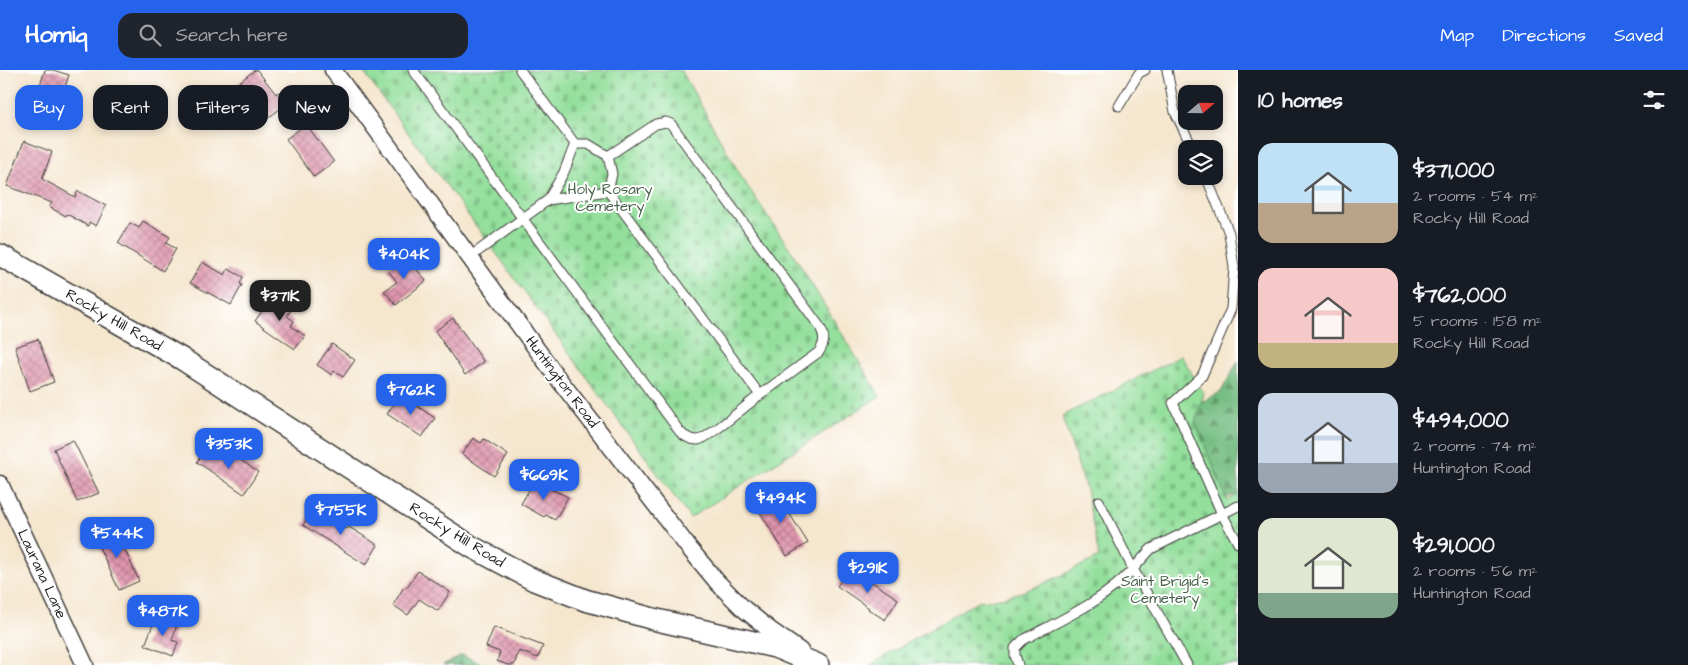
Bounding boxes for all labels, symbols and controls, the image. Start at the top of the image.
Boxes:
search box [118,13,468,58]
text: Homiq [25,18,88,52]
icon: search [136,21,164,49]
text: Search here [176,22,288,49]
text: Map [1440,23,1474,48]
text: Directions [1502,23,1586,48]
text: Saved [1614,23,1663,48]
chip: Buy [15,85,83,130]
chip: Rent [93,85,168,130]
chip: Filters [178,85,268,130]
chip: New [278,85,349,130]
north arrow [1178,85,1222,130]
map controls [1178,85,1223,185]
text: 10 homes [1258,86,1343,115]
icon: filters [1640,86,1668,114]
button: layers [1178,140,1223,185]
text: $371,000 [1413,156,1494,185]
icon: home [1298,163,1358,223]
park label: Holy Rosary Cemetery [568,179,652,218]
text: 2 rooms · 54 m² [1413,185,1538,207]
text: Rocky Hill Road [1413,207,1529,229]
pin: $404K [369,238,439,280]
text: $404K [379,243,429,265]
pin: $371K [245,280,315,322]
text: $762,000 [1413,281,1506,310]
street label: Rocky Hill Road [61,284,167,357]
text: $371K [261,285,299,307]
icon: home [1298,288,1358,348]
text: 5 rooms · 158 m² [1413,310,1542,332]
street label: Huntington Road [520,332,604,433]
text: Rocky Hill Road [1413,332,1529,354]
pin: $762K [376,374,446,416]
text: $762K [387,379,435,401]
text: $494,000 [1413,406,1509,435]
icon: home [1298,413,1358,473]
pin: $353K [194,428,264,470]
text: $353K [206,433,252,455]
text: 2 rooms · 74 m² [1413,435,1537,457]
text: Huntington Road [1413,457,1531,479]
pin: $669K [509,458,579,501]
text: $669K [520,464,568,486]
pin: $494K [746,482,816,524]
text: $494K [756,487,806,509]
pin: $755K [306,494,376,536]
street label: Rocky Hill Road [405,497,509,574]
text: $755K [315,499,367,521]
pin: $544K [82,516,152,559]
text: $544K [91,522,143,544]
street label: Laurana Lane [12,526,72,622]
text: $291,000 [1413,531,1495,560]
icon: home [1298,538,1358,598]
pin: $291K [833,552,903,594]
text: $291K [849,557,887,579]
text: 2 rooms · 56 m² [1413,560,1537,582]
park label: Saint Brigid's Cemetery [1121,571,1209,610]
text: Huntington Road [1413,582,1531,604]
pin: $487K [128,594,198,637]
text: $487K [138,600,188,622]

